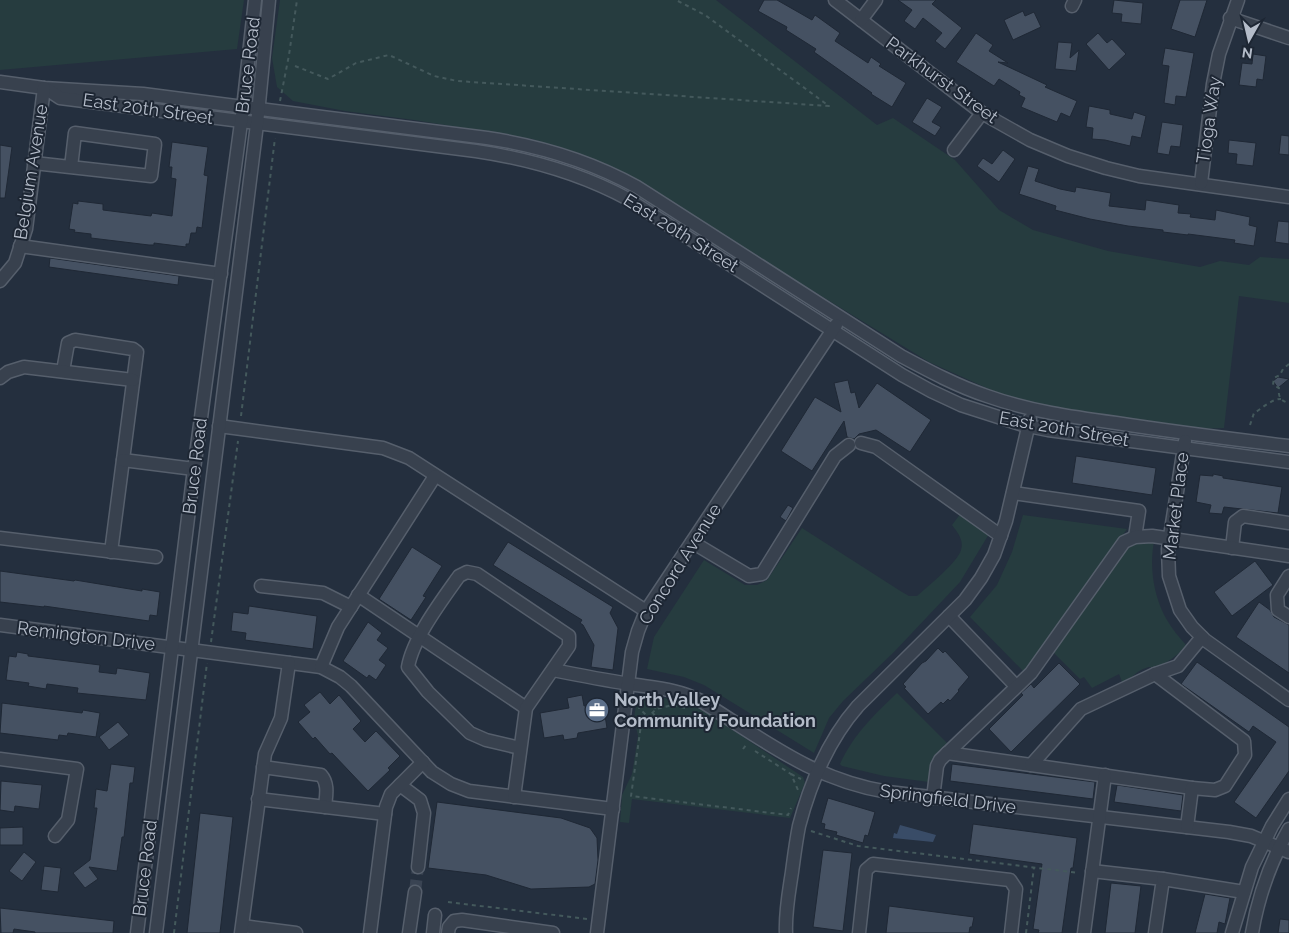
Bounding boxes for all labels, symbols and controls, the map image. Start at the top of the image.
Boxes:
street label: Bruce Road [231,15,264,114]
north arrow [1224,15,1274,65]
street label: Parkhurst Street [882,32,1002,127]
text: N [1241,44,1254,62]
street label: Tioga Way [1192,75,1225,165]
street label: East 20th Street [82,89,215,128]
street label: Belgium Avenue [9,102,52,241]
street label: East 20th Street [620,189,743,276]
street label: East 20th Street [998,407,1131,450]
street label: Bruce Road [178,416,211,515]
street label: Market Place [1158,451,1193,561]
street label: Concord Avenue [634,499,725,628]
street label: Remington Drive [16,617,157,654]
place label: North Valley Community Foundation [614,689,816,731]
office icon: North Valley Community Foundation [584,697,610,723]
street label: Springfield Drive [879,780,1018,817]
street label: Bruce Road [128,818,161,917]

